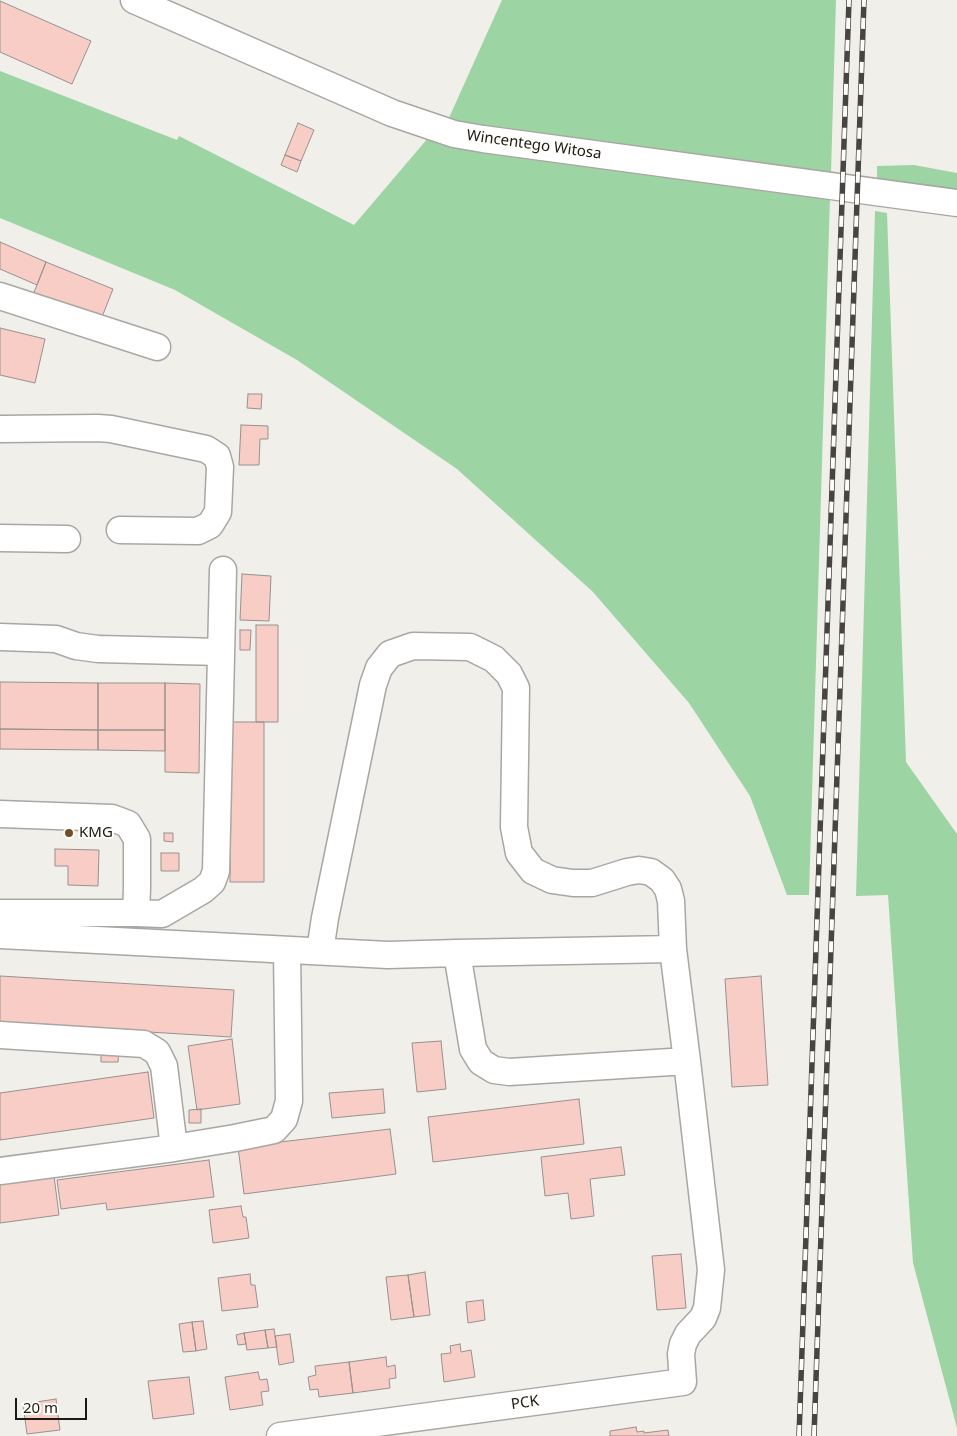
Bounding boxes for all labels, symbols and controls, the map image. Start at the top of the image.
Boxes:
street label: Wincentego Witosa [465,127,603,163]
place label: KMG [79,824,113,842]
marker: KMG [63,827,75,839]
scale bar [18,1388,90,1420]
street label: PCK [510,1392,540,1414]
text: 20 m [23,1397,58,1417]

